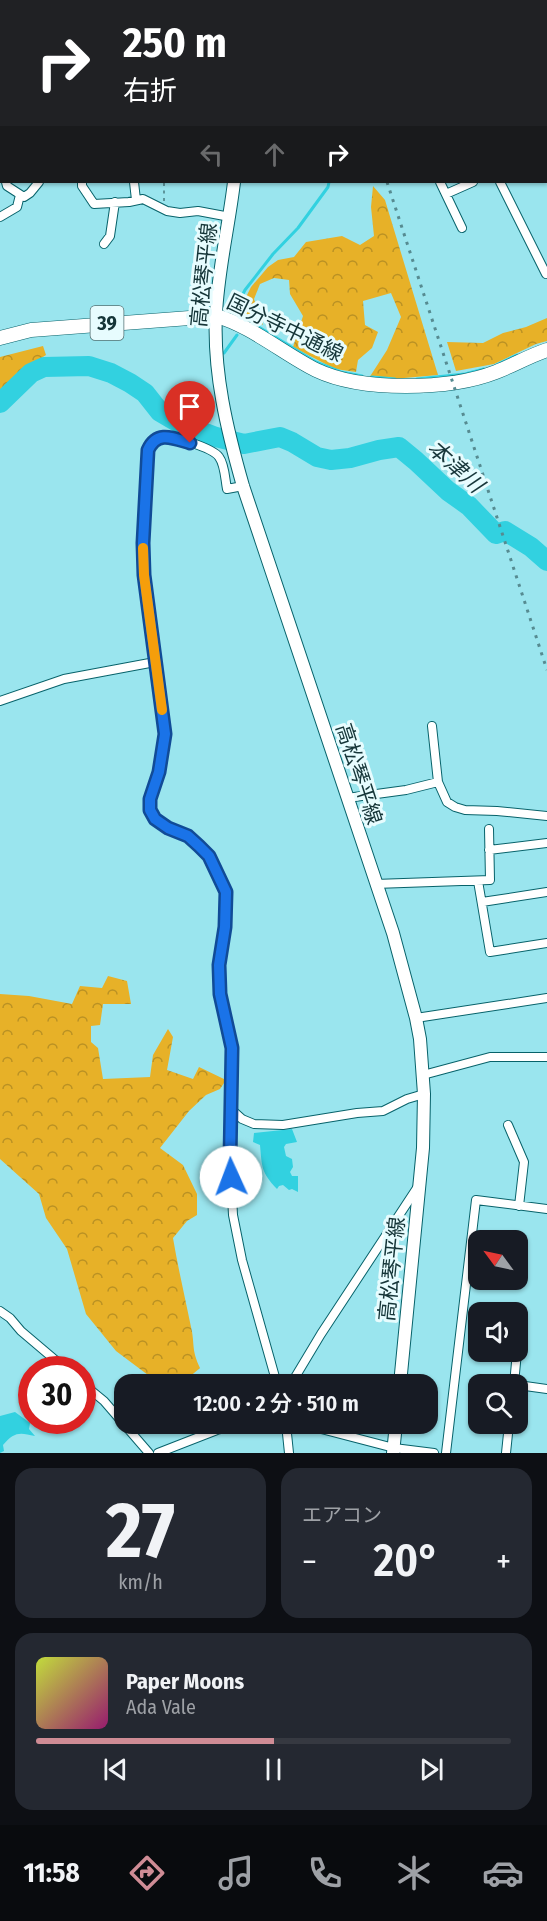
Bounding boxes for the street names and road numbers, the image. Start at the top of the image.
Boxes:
street label: 高松琴平線 [186,221,222,329]
street label: 国分寺中通線 [223,289,347,367]
road number: 39 [90,306,124,340]
street label: 高松琴平線 [330,720,388,828]
street label: 高松琴平線 [374,1215,410,1323]

